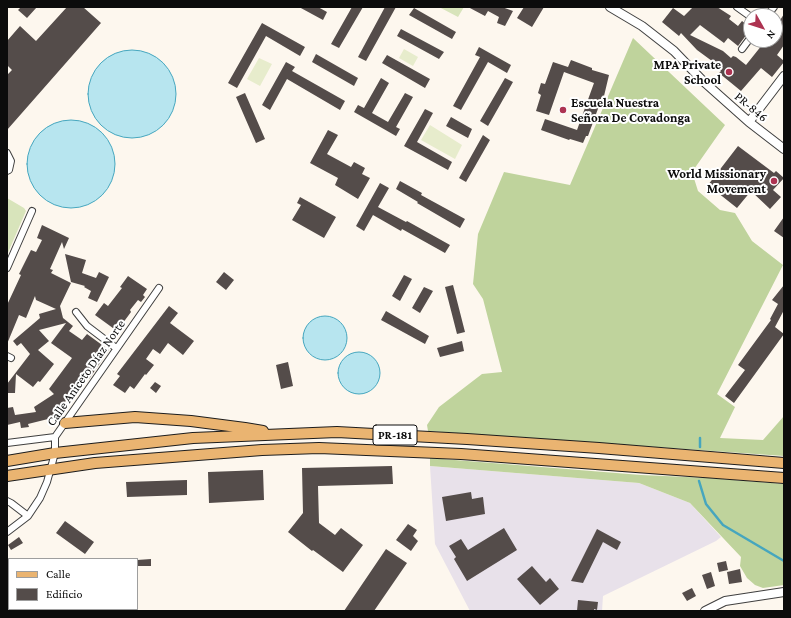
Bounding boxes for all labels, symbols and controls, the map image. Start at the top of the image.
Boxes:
north arrow [743,8,783,48]
text: N [765,28,779,42]
place label: MPA Private School [654,57,721,88]
marker: MPA Private School [724,67,734,77]
street label: PR-846 [731,89,771,125]
place label: Escuela Nuestra Señora De Covadonga [571,95,690,126]
marker: Escuela Nuestra Señora De Covadonga [558,105,568,115]
place label: World Missionary Movement [667,166,766,197]
marker: World Missionary Movement [769,176,779,186]
street label: Calle Aniceto Díaz Norte [43,317,129,429]
road number: PR-181 [373,425,417,445]
legend [8,558,138,610]
text: Calle [46,567,70,581]
text: Edificio [46,587,82,601]

